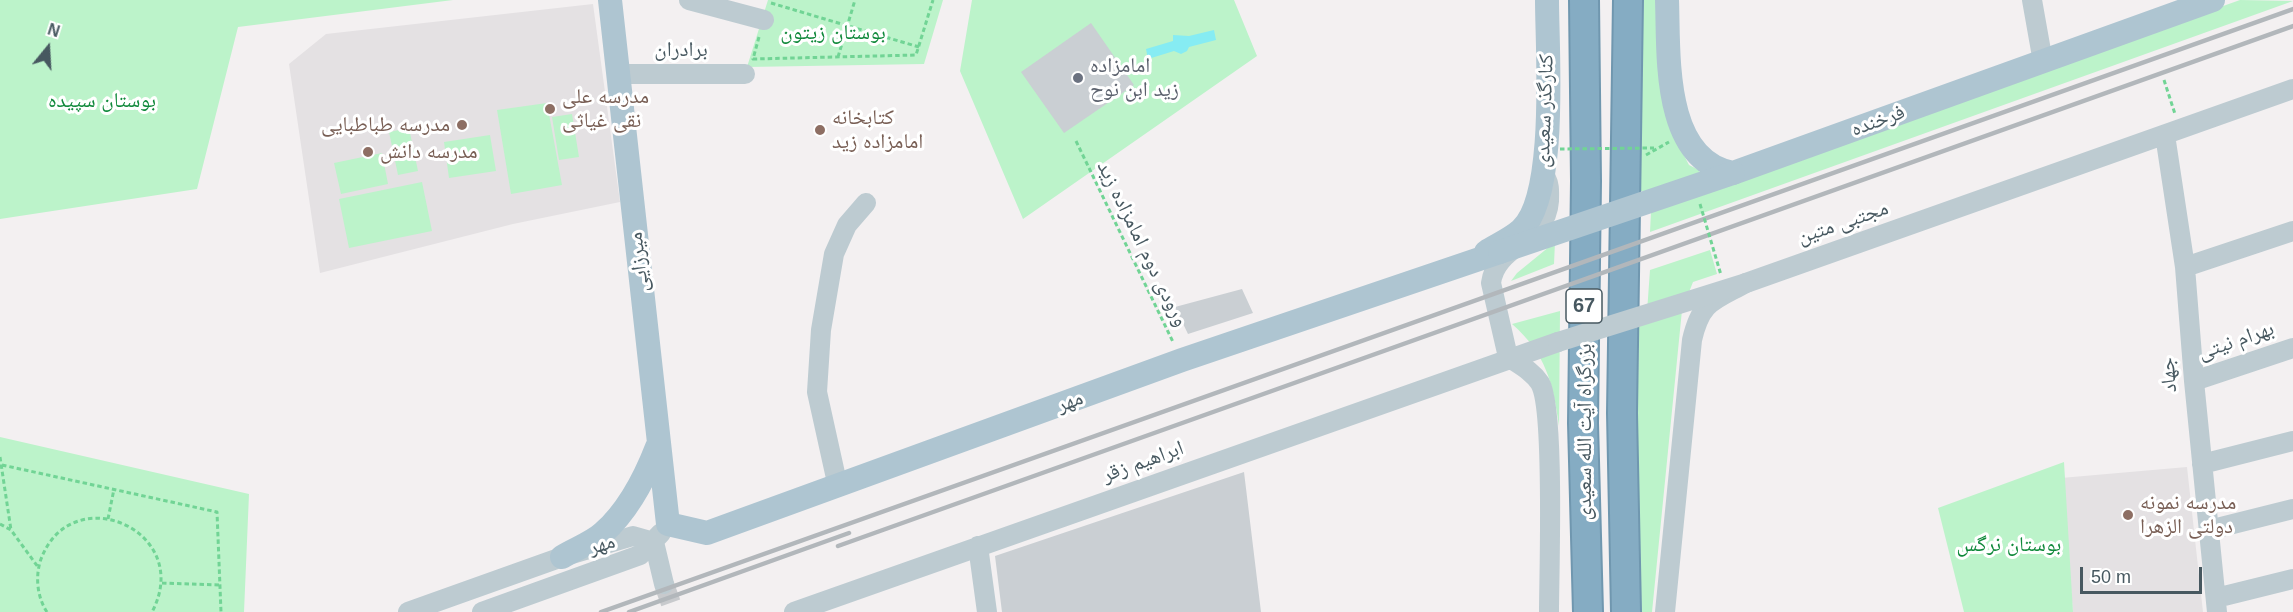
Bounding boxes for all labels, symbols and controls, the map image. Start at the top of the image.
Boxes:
north arrow [18,18,78,78]
park label: بوستان زیتون [780,20,886,46]
text: N [46,21,62,40]
street label: برادران [654,37,708,63]
place label: امامزاده زید ابن نوح [1090,53,1179,103]
street label: کنارگذر سعیدی [1530,54,1560,168]
marker: امامزاده زید ابن نوح [1071,71,1085,85]
place label: مدرسه علی نقی غیاثی [562,84,649,134]
park label: بوستان سپیده [48,88,156,114]
street label: فرخنده [1848,100,1908,142]
marker: مدرسه علی نقی غیاثی [543,102,557,116]
place label: کتابخانه امامزاده زید [832,105,923,155]
place label: مدرسه طباطبایی [321,112,450,138]
marker: مدرسه طباطبایی [455,118,469,132]
marker: کتابخانه امامزاده زید [813,123,827,137]
place label: مدرسه دانش [380,139,478,165]
marker: مدرسه دانش [361,145,375,159]
street label: ورودی دوم امامزاده زید [1091,157,1193,331]
street label: مجتبی متین [1794,196,1892,250]
street label: میرزایی [623,231,655,293]
road number: 67 [1566,289,1602,323]
street label: بهرام نیتی [2195,316,2277,366]
street label: بزرگراه آیت الله سعیدی [1572,343,1598,521]
street label: جهاد [2155,356,2183,394]
street label: مهر [1053,386,1087,418]
street label: ابراهیم زقر [1099,436,1187,488]
place label: مدرسه نمونه دولتی الزهرا [2140,490,2236,540]
marker: مدرسه نمونه دولتی الزهرا [2121,508,2135,522]
street label: مهر [586,529,618,561]
park label: بوستان نرگس [1957,532,2061,558]
scale bar [2083,555,2204,593]
text: 50 m [2091,567,2131,587]

